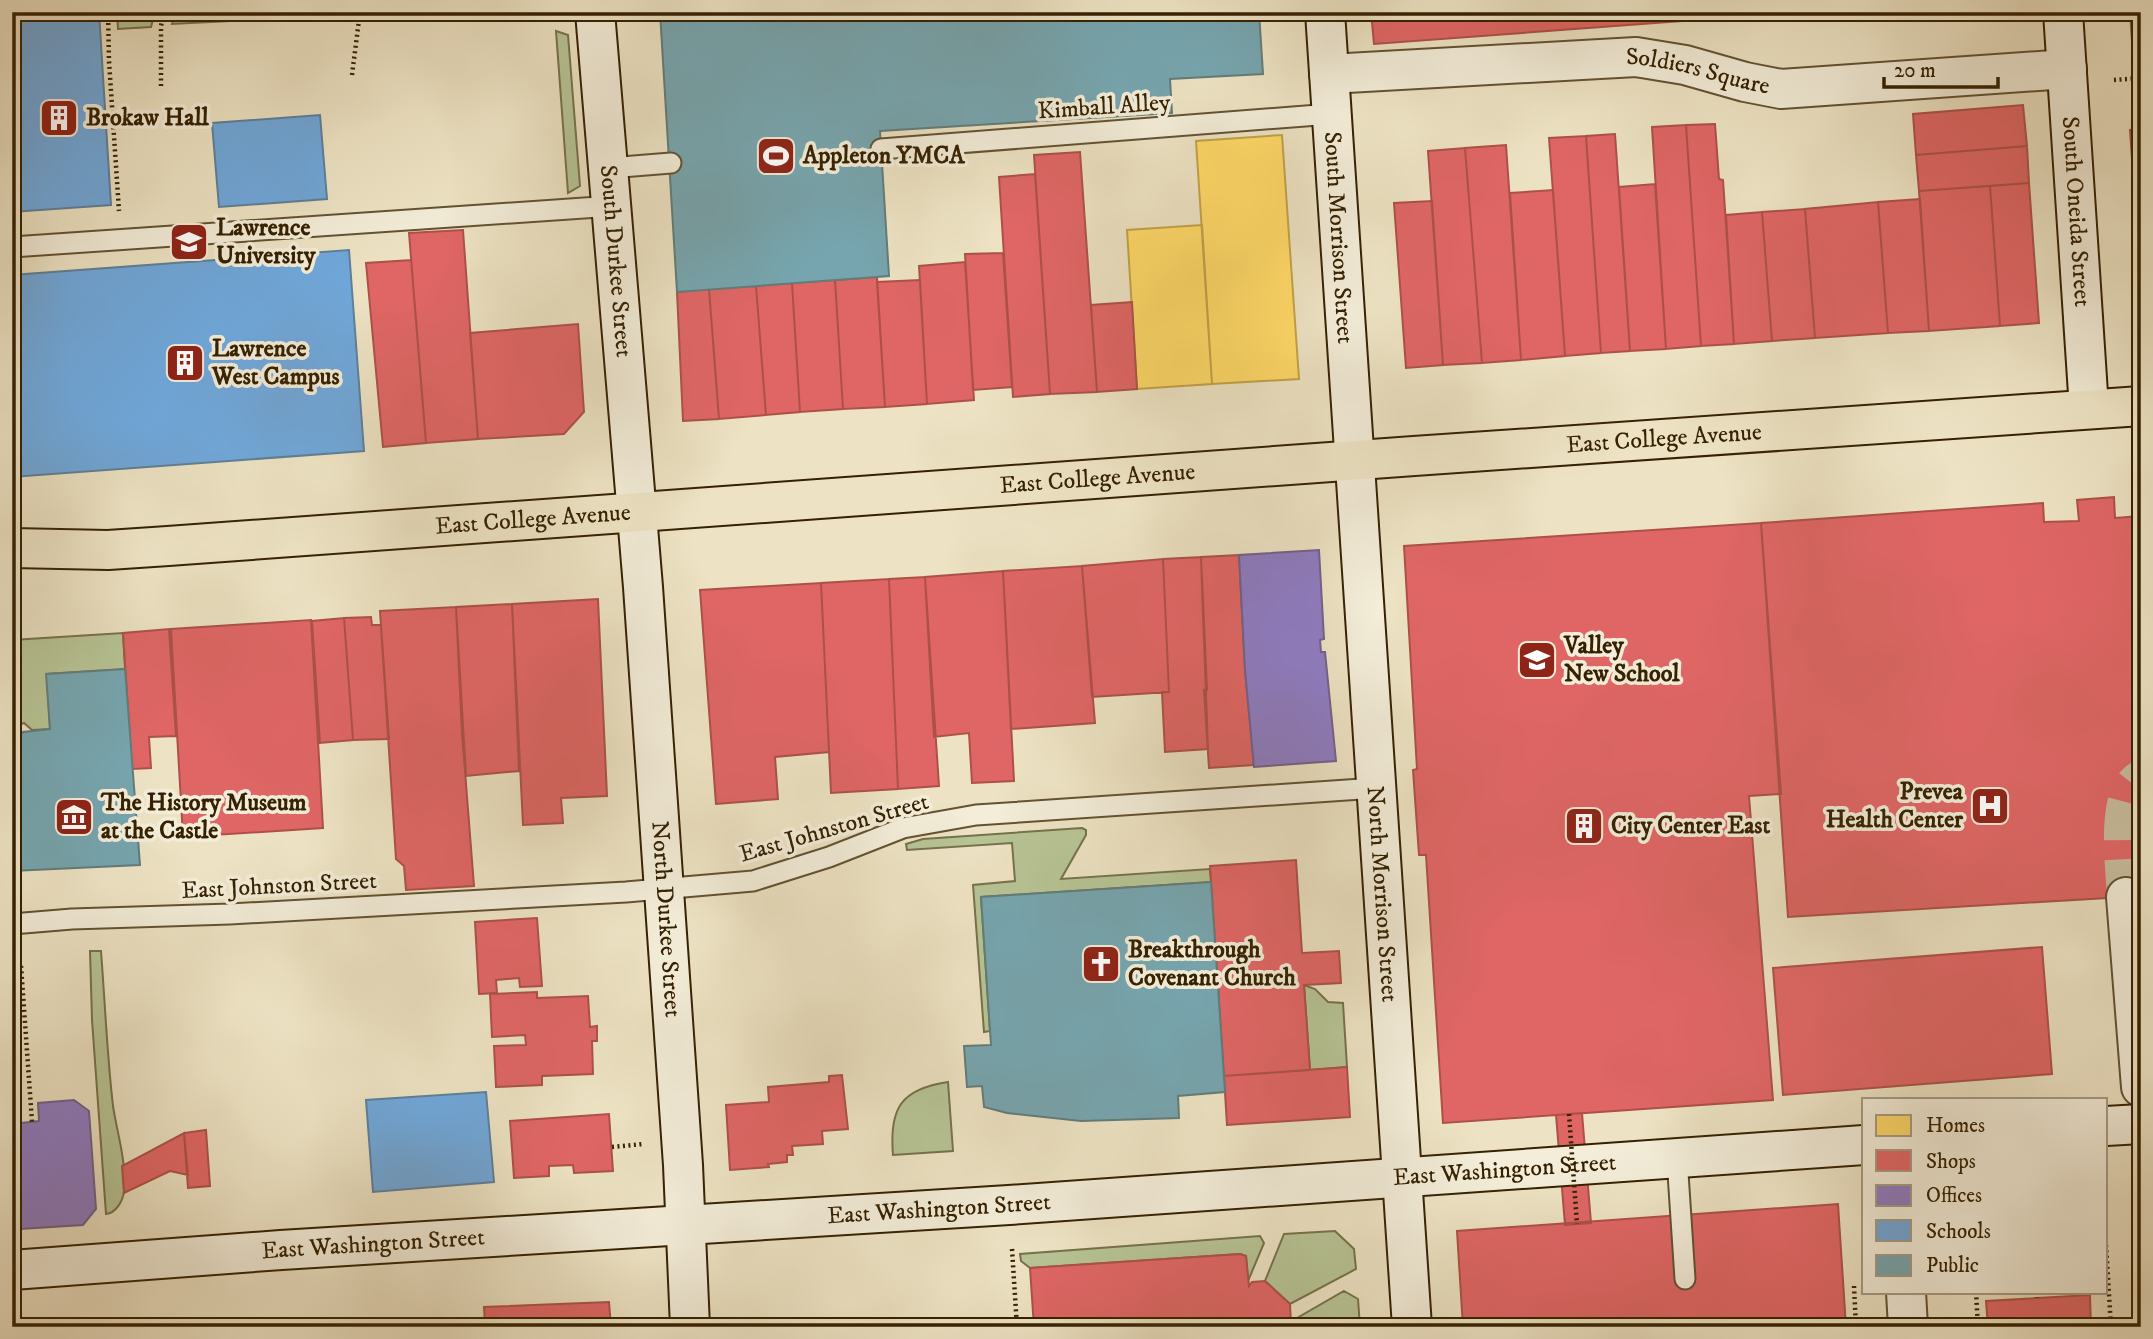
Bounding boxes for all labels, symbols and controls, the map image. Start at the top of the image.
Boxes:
street label: Soldiers Square [1625,42,1772,101]
scale bar [1884,46,1997,90]
text: 20 m [1894,58,1936,84]
street label: Kimball Alley [1037,87,1172,127]
building icon: Brokaw Hall [38,97,80,139]
place label: Brokaw Hall [86,103,210,133]
street label: South Oneida Street [2055,115,2097,308]
street label: South Morrison Street [1317,131,1360,345]
sports icon: Appleton YMCA [755,135,797,177]
place label: Appleton YMCA [802,141,965,171]
street label: South Durkee Street [593,164,639,359]
place label: Lawrence University [216,213,316,271]
school or university icon: Lawrence University [168,221,210,263]
place label: Lawrence West Campus [211,334,339,392]
building icon: Lawrence West Campus [164,342,206,384]
street label: East College Avenue [1565,417,1763,460]
street label: East College Avenue [999,457,1196,501]
street label: East College Avenue [434,498,632,542]
place label: Valley New School [1563,631,1680,689]
school or university icon: Valley New School [1516,639,1558,681]
place label: Prevea Health Center [1826,777,1964,835]
street label: North Morrison Street [1360,785,1405,1004]
hospital icon: Prevea Health Center [1969,785,2011,827]
street label: East Johnston Street [736,787,932,869]
place label: The History Museum at the Castle [100,788,307,846]
museum icon: The History Museum at the Castle [53,796,95,838]
building icon: City Center East [1563,805,1605,847]
place label: City Center East [1611,811,1770,841]
street label: North Durkee Street [644,820,688,1019]
street label: East Johnston Street [181,866,378,906]
place label: Breakthrough Covenant Church [1128,935,1296,993]
church icon: Breakthrough Covenant Church [1080,943,1122,985]
legend [1862,1098,2108,1294]
text: Homes [1926,1113,1985,1139]
street label: East Washington Street [1392,1147,1618,1193]
text: Shops [1926,1149,1976,1175]
text: Offices [1926,1183,1982,1209]
street label: East Washington Street [826,1187,1052,1231]
text: Schools [1926,1219,1991,1245]
street label: East Washington Street [260,1222,486,1266]
text: Public [1926,1253,1979,1279]

